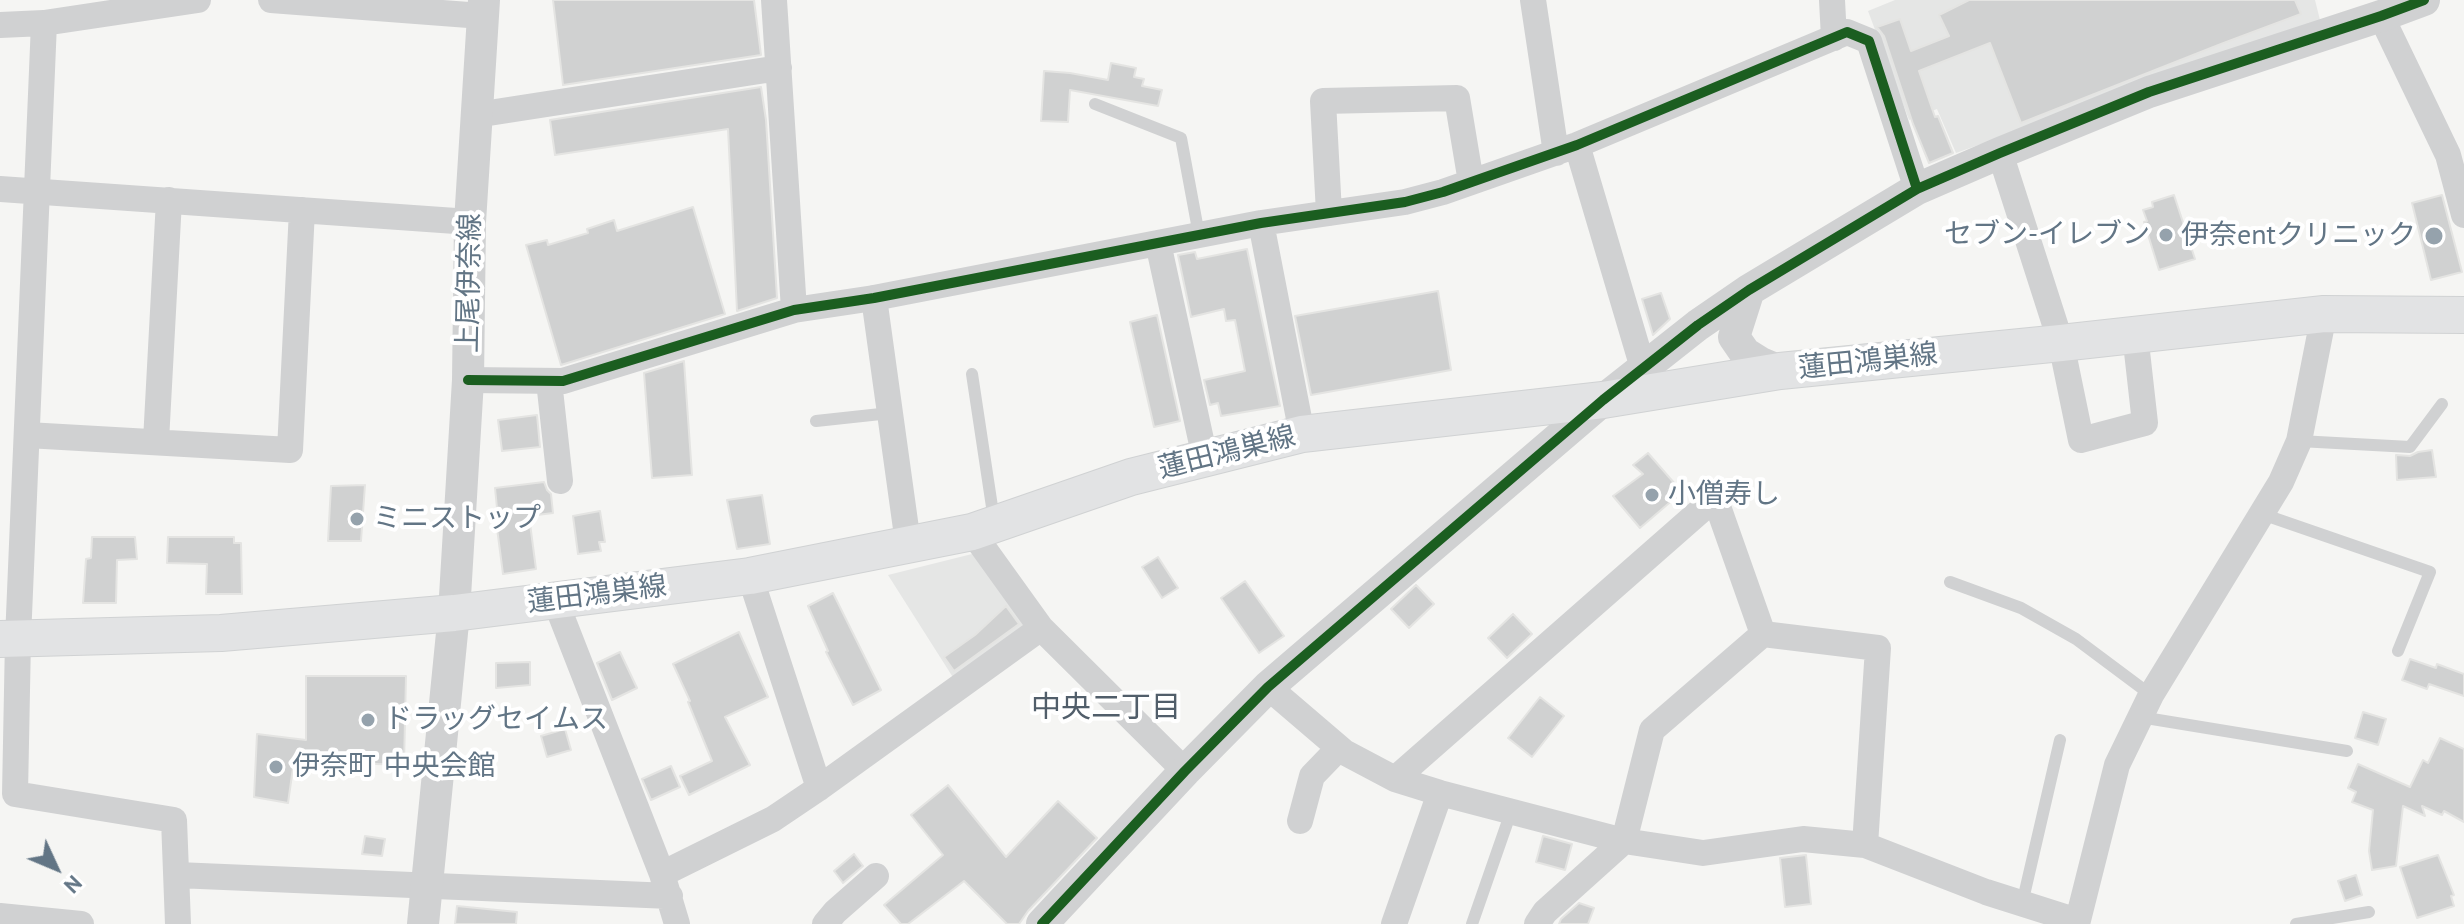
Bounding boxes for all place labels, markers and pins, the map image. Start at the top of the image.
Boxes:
place label: セブン-イレブン [1944,218,2150,252]
place label: 伊奈entクリニック [2181,219,2416,253]
marker: 伊奈entクリニック [2423,225,2445,247]
marker: セブン-イレブン [2157,226,2175,244]
place label: 小僧寿し [1668,478,1780,512]
marker: 小僧寿し [1643,486,1661,504]
place label: ミニストップ [373,502,541,536]
marker: ミニストップ [348,510,366,528]
place label: ドラッグセイムス [384,703,608,737]
marker: ドラッグセイムス [359,711,377,729]
place label: 伊奈町 中央会館 [292,750,495,784]
marker: 伊奈町 中央会館 [267,758,285,776]

